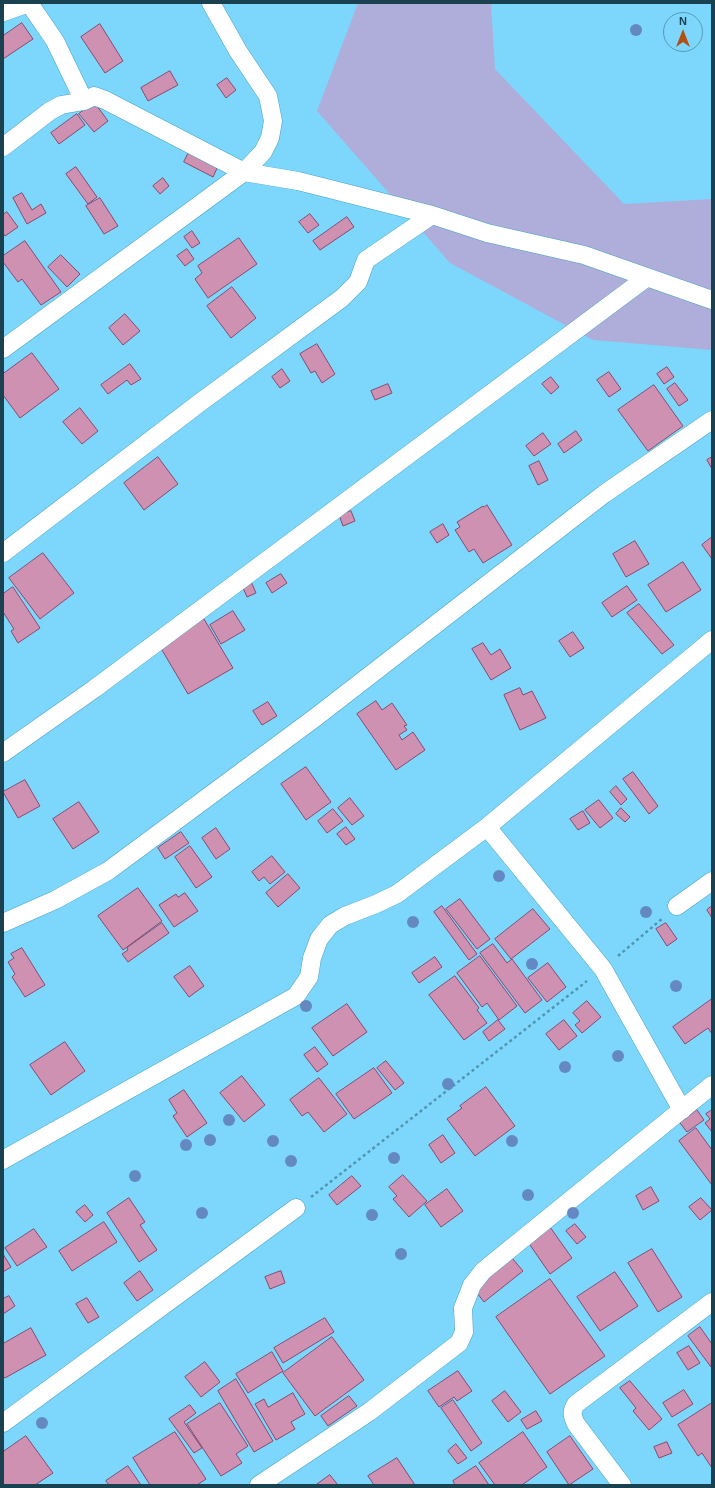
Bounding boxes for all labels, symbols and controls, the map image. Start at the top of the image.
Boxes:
north arrow [663,12,703,52]
text: N [679,15,687,27]

